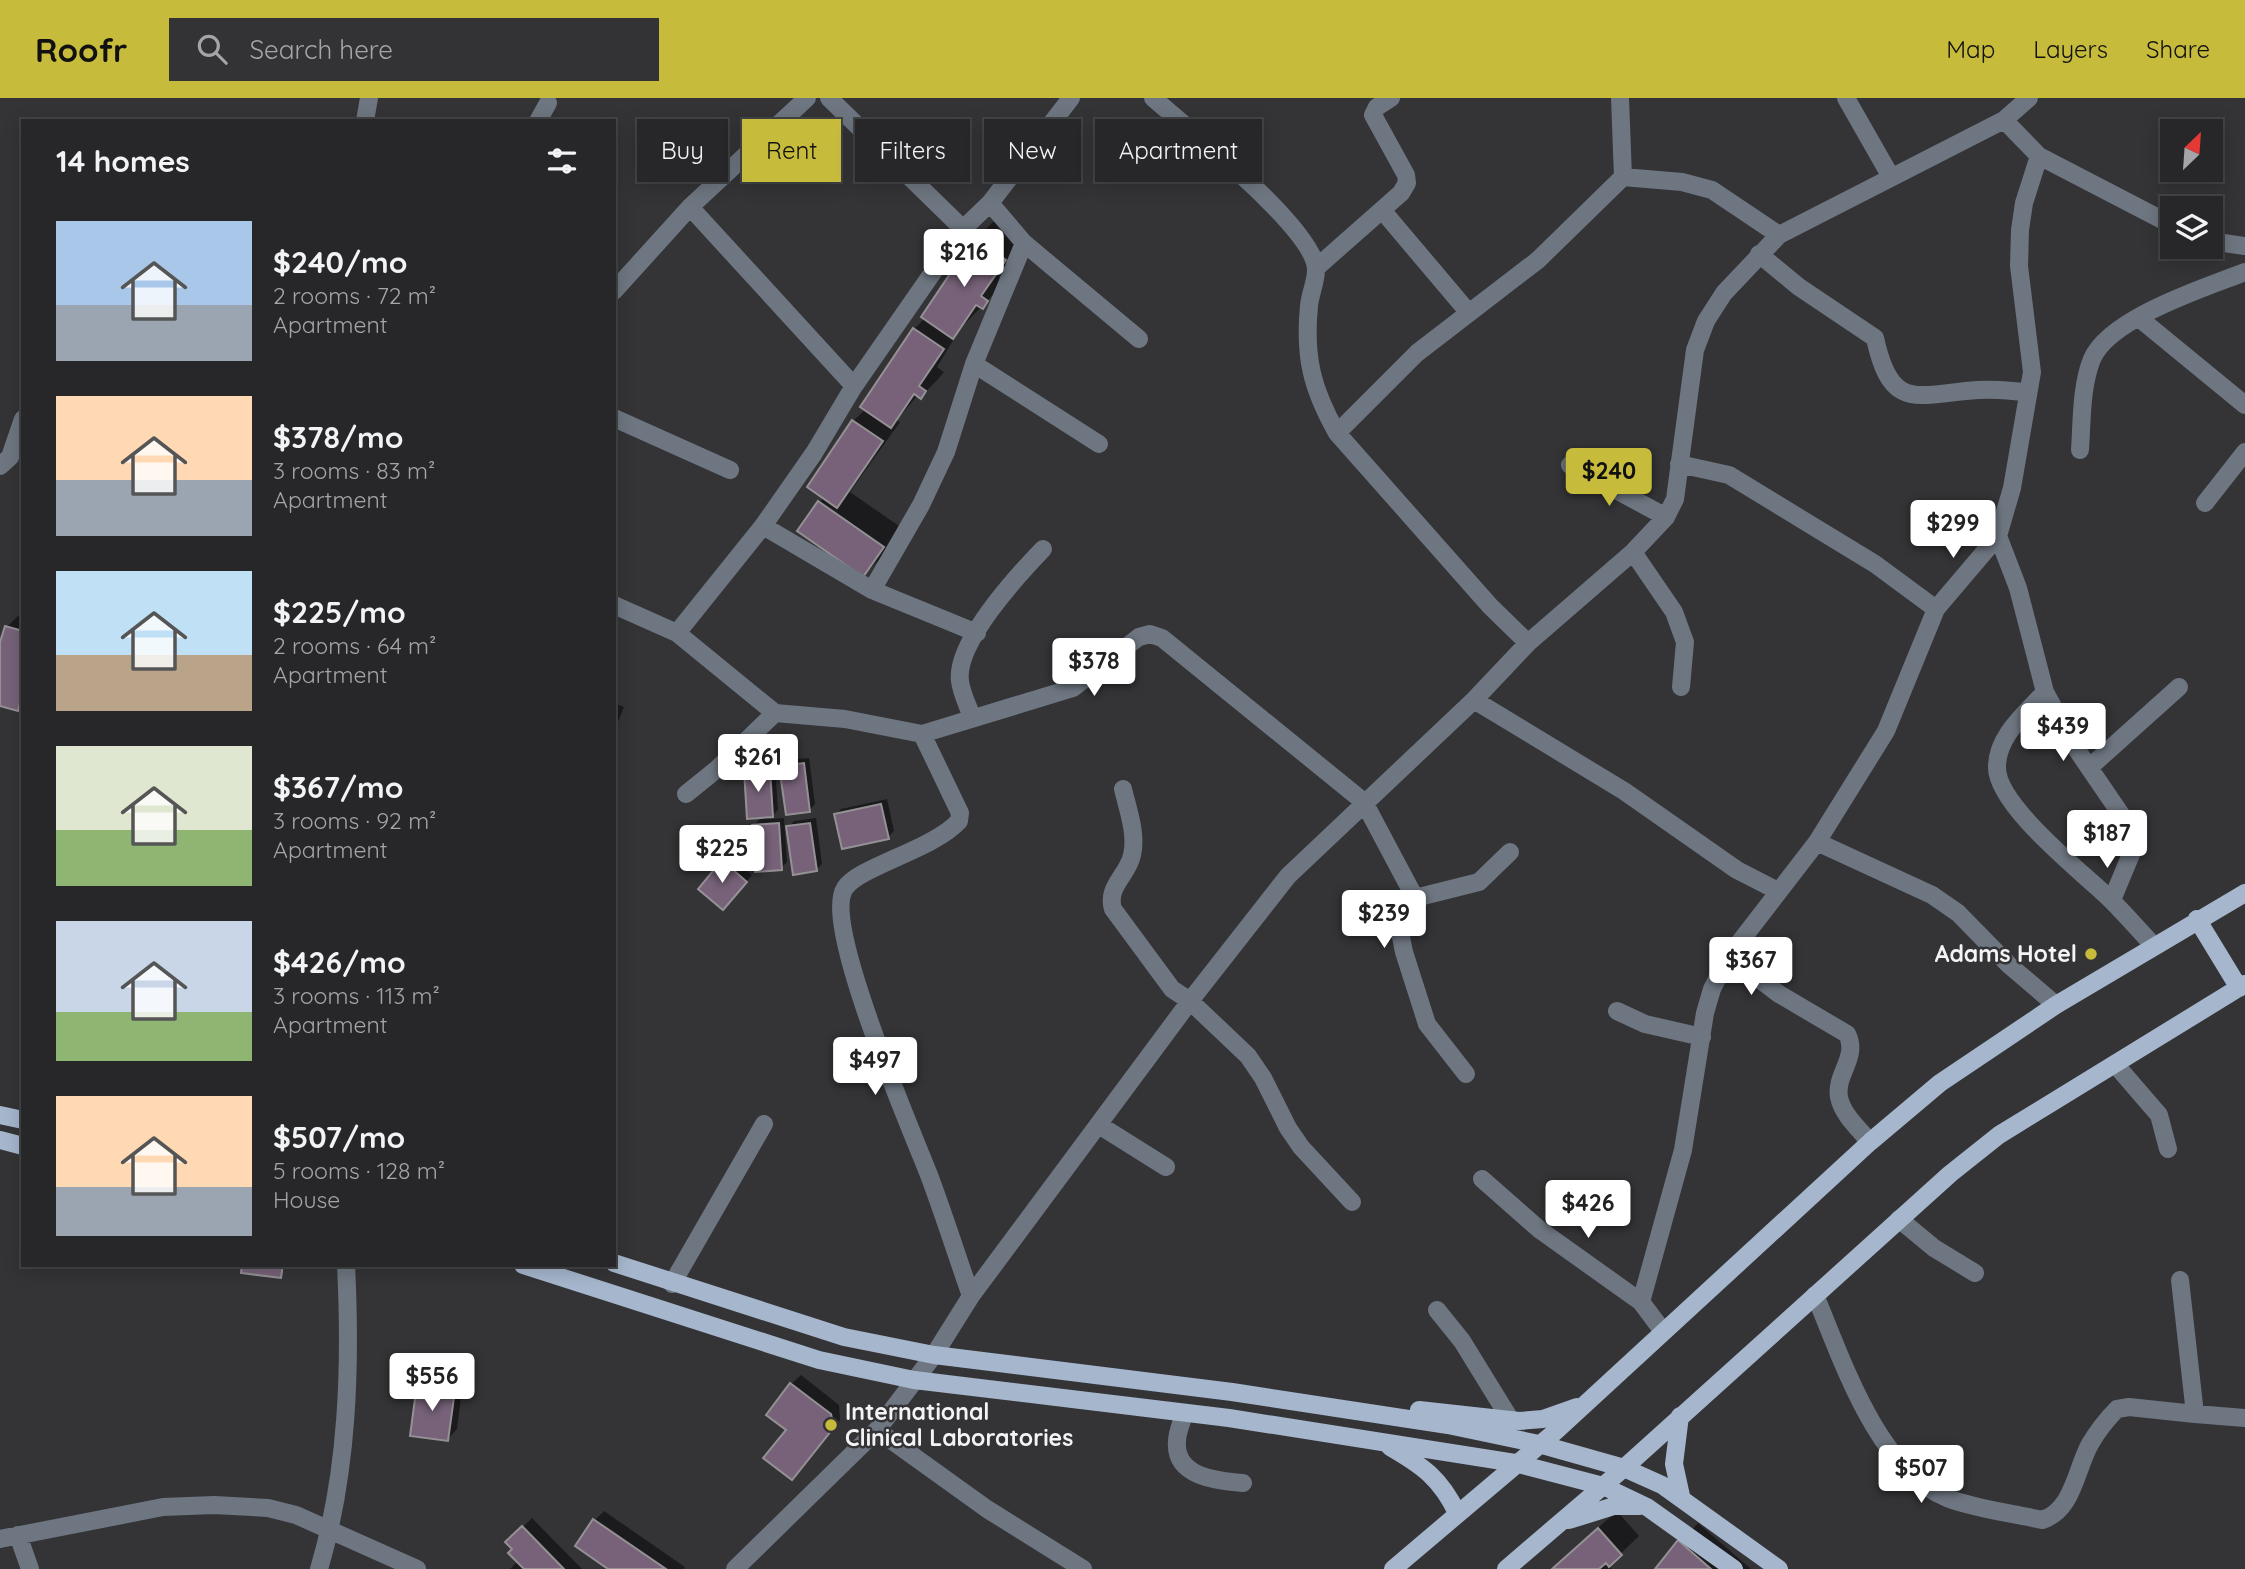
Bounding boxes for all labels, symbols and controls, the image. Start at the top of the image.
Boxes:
search box [169,18,659,81]
text: Roofr [35,29,127,70]
icon: search [193,30,231,68]
text: Search here [249,33,393,66]
text: Map [1946,34,1995,64]
text: Layers [2033,34,2108,64]
text: Share [2146,34,2210,64]
chip: Buy [637,119,728,182]
chip: Rent [742,119,841,182]
chip: Filters [855,119,970,182]
chip: New [984,119,1081,182]
chip: Apartment [1095,119,1262,182]
north arrow [2160,119,2222,182]
map controls [2160,119,2223,259]
text: 14 homes [56,142,190,180]
icon: filters [543,142,581,180]
button: layers [2160,196,2223,259]
pin: $216 [923,230,1005,289]
text: $216 [940,237,988,266]
text: $240/mo [273,243,407,281]
icon: home [112,249,196,333]
text: 2 rooms · 72 m² [273,281,436,310]
text: Apartment [273,310,387,339]
text: $378/mo [273,418,403,456]
icon: home [112,424,196,508]
pin: $240 [1568,448,1650,508]
text: 3 rooms · 83 m² [273,456,435,485]
text: $240 [1582,456,1636,485]
text: Apartment [273,485,387,514]
pin: $299 [1912,500,1994,560]
text: $299 [1927,508,1979,537]
text: $225/mo [273,593,406,631]
icon: home [112,599,196,683]
text: 2 rooms · 64 m² [273,631,436,660]
pin: $378 [1053,638,1135,698]
text: $378 [1068,646,1120,675]
text: Apartment [273,660,387,689]
pin: $439 [2022,704,2104,763]
text: $439 [2037,711,2089,740]
pin: $261 [717,734,799,794]
text: $261 [734,742,782,771]
text: $367/mo [273,768,404,806]
icon: home [112,774,196,858]
text: 3 rooms · 92 m² [273,806,436,835]
pin: $187 [2066,810,2148,870]
text: $187 [2083,818,2131,847]
pin: $225 [681,826,763,885]
text: $225 [695,833,749,862]
text: Apartment [273,835,387,864]
pin: $239 [1343,890,1425,950]
text: $239 [1358,898,1410,927]
pin: $367 [1710,937,1792,997]
place label: Adams Hotel [1935,939,2077,968]
text: $426/mo [273,943,406,981]
text: $367 [1725,945,1777,974]
marker: Adams Hotel [2083,946,2099,962]
icon: home [112,949,196,1033]
text: 3 rooms · 113 m² [273,981,440,1010]
text: Apartment [273,1010,387,1039]
pin: $497 [834,1038,916,1097]
text: $497 [849,1045,901,1074]
text: $507/mo [273,1118,405,1156]
icon: home [112,1124,196,1208]
text: 5 rooms · 128 m² [273,1156,445,1185]
pin: $426 [1547,1180,1629,1240]
text: House [273,1185,340,1214]
text: $426 [1561,1188,1615,1217]
pin: $556 [391,1354,473,1413]
text: $556 [406,1361,458,1390]
place label: International Clinical Laboratories [845,1397,1073,1452]
marker: International Clinical Laboratories [823,1417,839,1433]
pin: $507 [1880,1446,1962,1505]
text: $507 [1895,1453,1947,1482]

